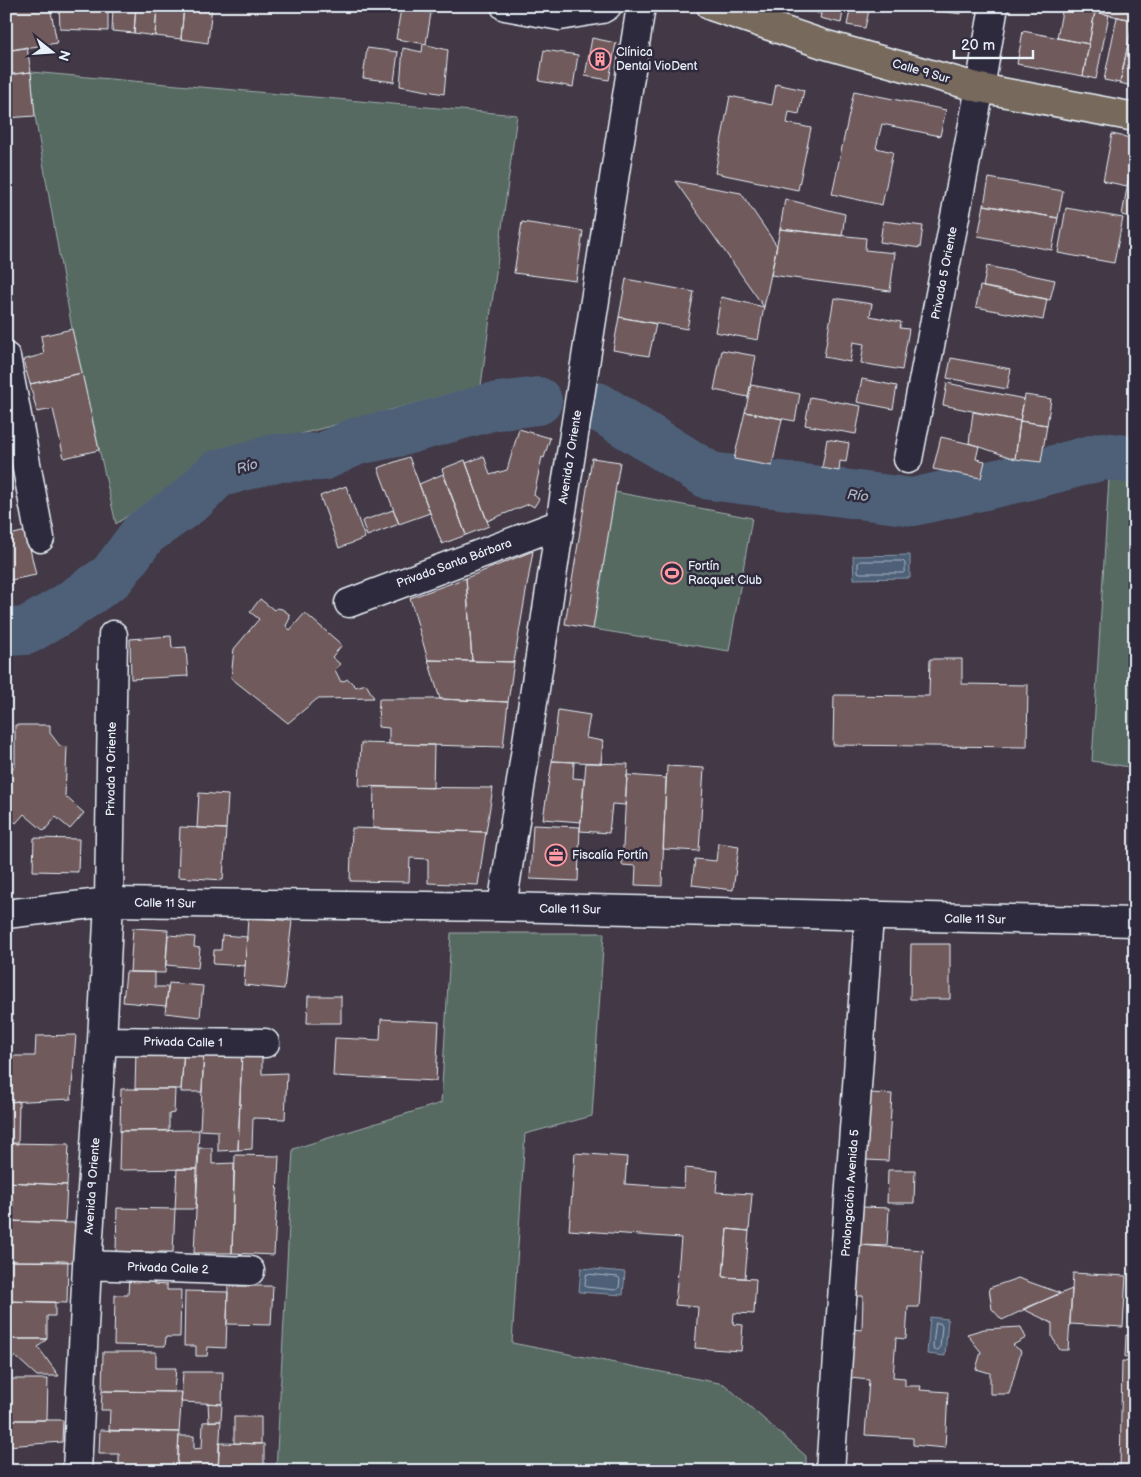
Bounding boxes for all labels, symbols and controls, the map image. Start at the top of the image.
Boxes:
north arrow [28,28,78,78]
scale bar [954,28,1032,60]
text: 20 m [961,36,995,55]
place label: Clínica Dental VioDent [616,45,698,74]
building icon: Clínica Dental VioDent [588,47,612,71]
text: N [54,48,74,63]
street label: Calle 9 Sur [890,56,952,87]
street label: Privada 5 Oriente [928,225,961,321]
street label: Avenida 7 Oriente [556,409,585,505]
water label: Río [234,455,260,478]
water label: Río [846,486,870,505]
street label: Privada Santa Bárbara [395,536,514,591]
place label: Fortín Racquet Club [688,559,762,588]
sports icon: Fortín Racquet Club [660,561,684,585]
street label: Privada 9 Oriente [103,722,120,816]
office icon: Fiscalía Fortín [544,843,568,867]
place label: Fiscalía Fortín [572,848,648,863]
street label: Calle 11 Sur [134,895,197,912]
street label: Calle 11 Sur [539,901,602,918]
street label: Calle 11 Sur [944,911,1007,928]
street label: Privada Calle 1 [143,1034,223,1051]
street label: Prolongación Avenida 5 [839,1129,862,1257]
street label: Avenida 9 Oriente [82,1137,103,1235]
street label: Privada Calle 2 [127,1260,209,1277]

